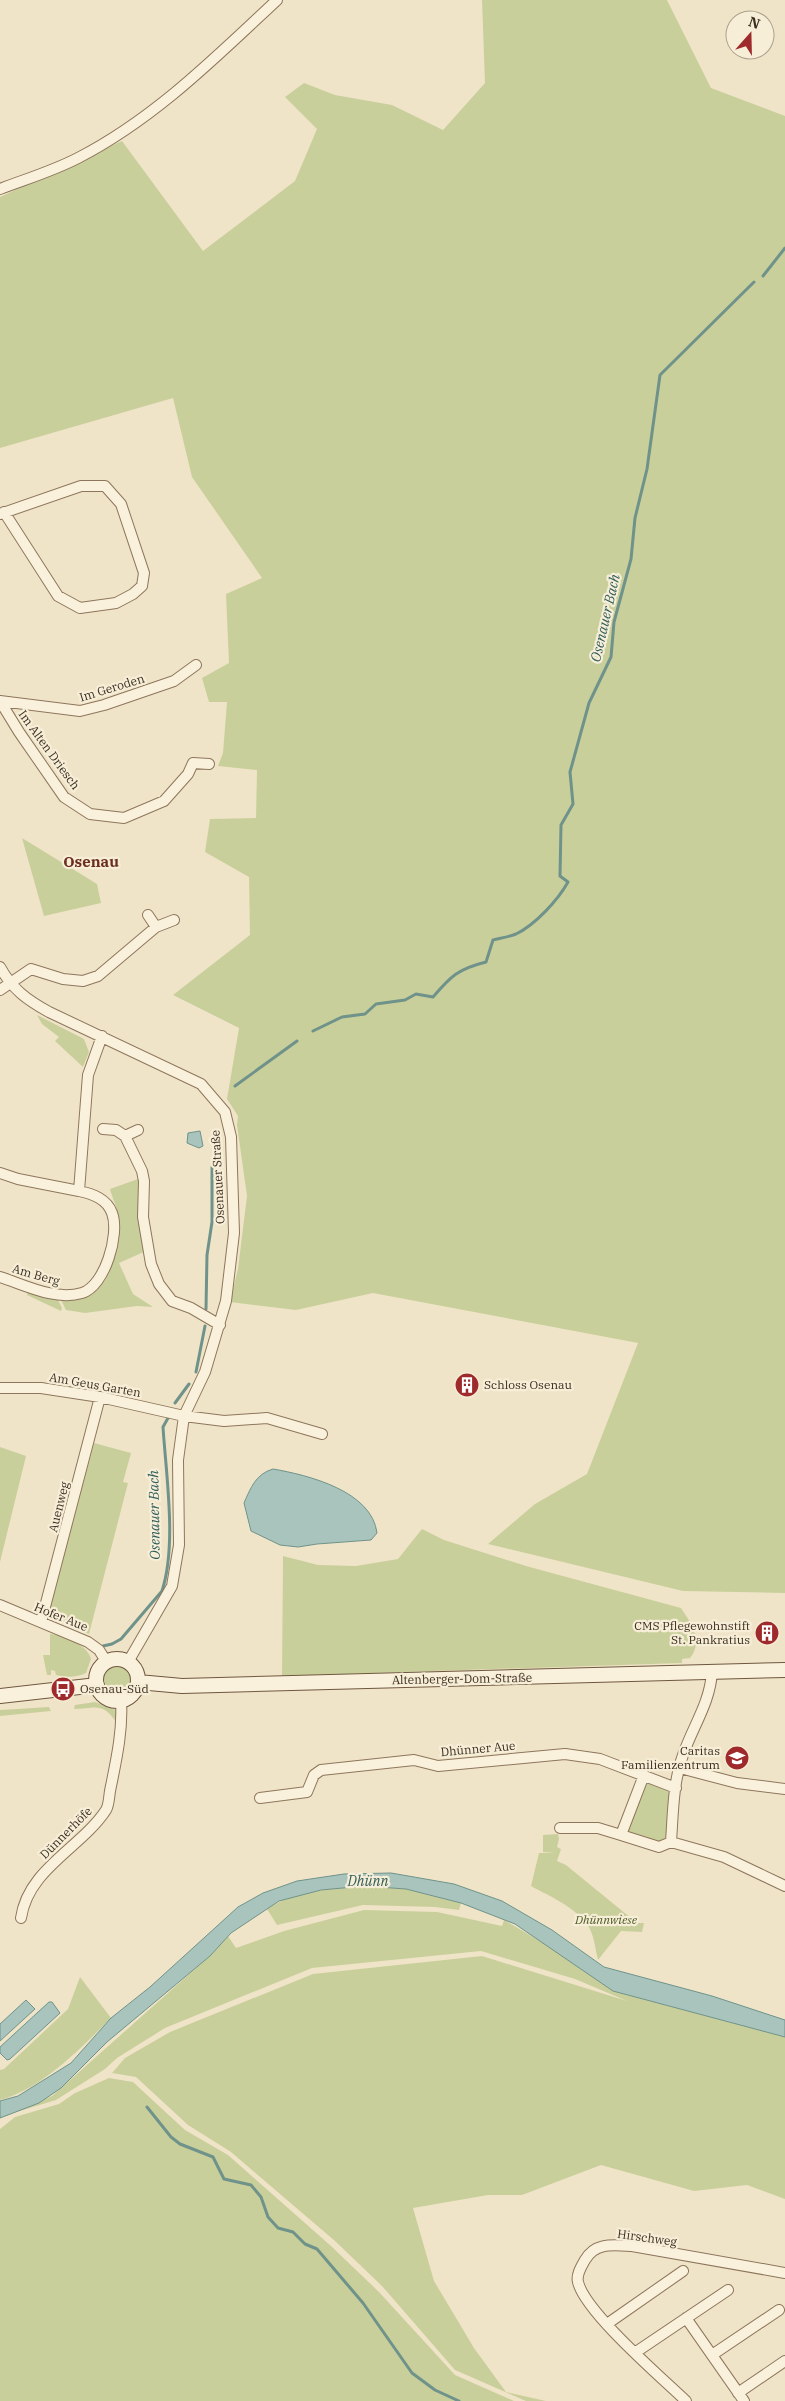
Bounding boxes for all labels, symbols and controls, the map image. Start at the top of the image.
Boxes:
north arrow [725,10,775,60]
text: N [746,12,763,33]
water label: Osenauer Bach [586,572,624,664]
street label: Im Geroden [78,670,146,704]
street label: Im Alten Driesch [15,707,84,793]
district label: Osenau [63,852,119,871]
street label: Osenauer Straße [208,1130,227,1225]
street label: Am Berg [11,1261,62,1289]
street label: Am Geus Garten [48,1369,142,1400]
building icon: Schloss Osenau [454,1372,480,1398]
place label: Schloss Osenau [484,1377,573,1392]
water label: Osenauer Bach [144,1470,164,1560]
street label: Auenweg [45,1480,72,1534]
street label: Hofer Aue [32,1599,90,1634]
place label: CMS Pflegewohnstift St. Pankratius [634,1618,750,1647]
building icon: CMS Pflegewohnstift St. Pankratius [754,1620,780,1646]
street label: Altenberger-Dom-Straße [392,1670,532,1687]
bus stop icon: Osenau-Süd [50,1676,76,1702]
place label: Osenau-Süd [80,1681,149,1696]
street label: Dhünner Aue [440,1738,516,1759]
place label: Caritas Familienzentrum [621,1743,721,1772]
school or university icon: Caritas Familienzentrum [724,1745,750,1771]
street label: Dünnerhöfe [36,1803,95,1862]
water label: Dhünn [347,1872,388,1890]
park label: Dhünnwiese [574,1912,638,1927]
street label: Hirschweg [616,2226,678,2249]

